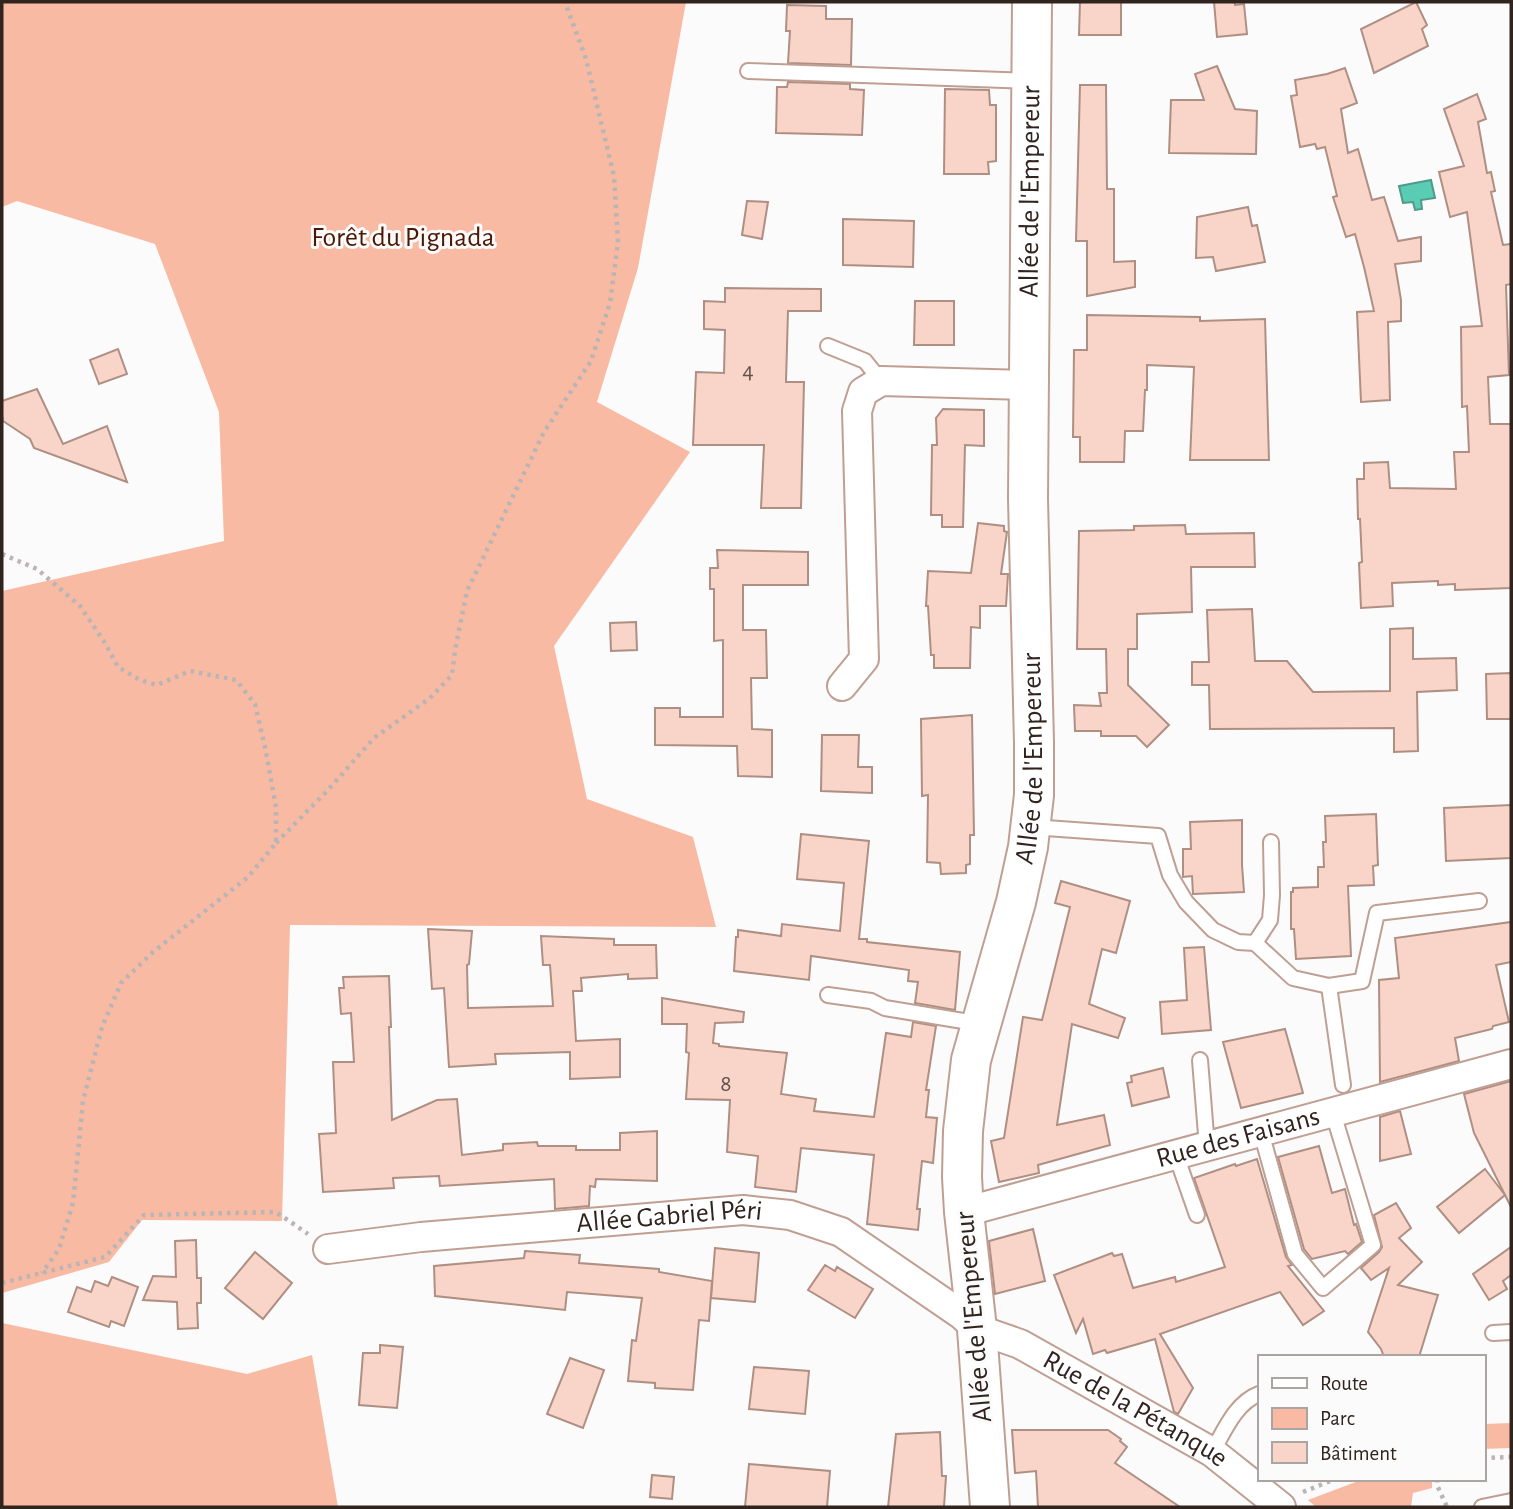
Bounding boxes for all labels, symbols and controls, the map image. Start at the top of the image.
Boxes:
street label: Allée de l'Empereur [1016,86,1045,298]
park label: Forêt du Pignada [311,224,495,252]
house number: 4 [742,359,754,383]
street label: Allée de l'Empereur [1011,652,1049,867]
house number: 8 [720,1072,732,1096]
street label: Rue des Faisans [1153,1102,1323,1173]
street label: Allée Gabriel Péri [575,1196,764,1238]
street label: Allée de l'Empereur [951,1210,997,1424]
street label: Rue de la Pétanque [1038,1346,1233,1473]
legend [1258,1355,1485,1481]
text: Route [1320,1373,1368,1394]
text: Parc [1320,1408,1355,1429]
text: Bâtiment [1320,1443,1397,1464]

